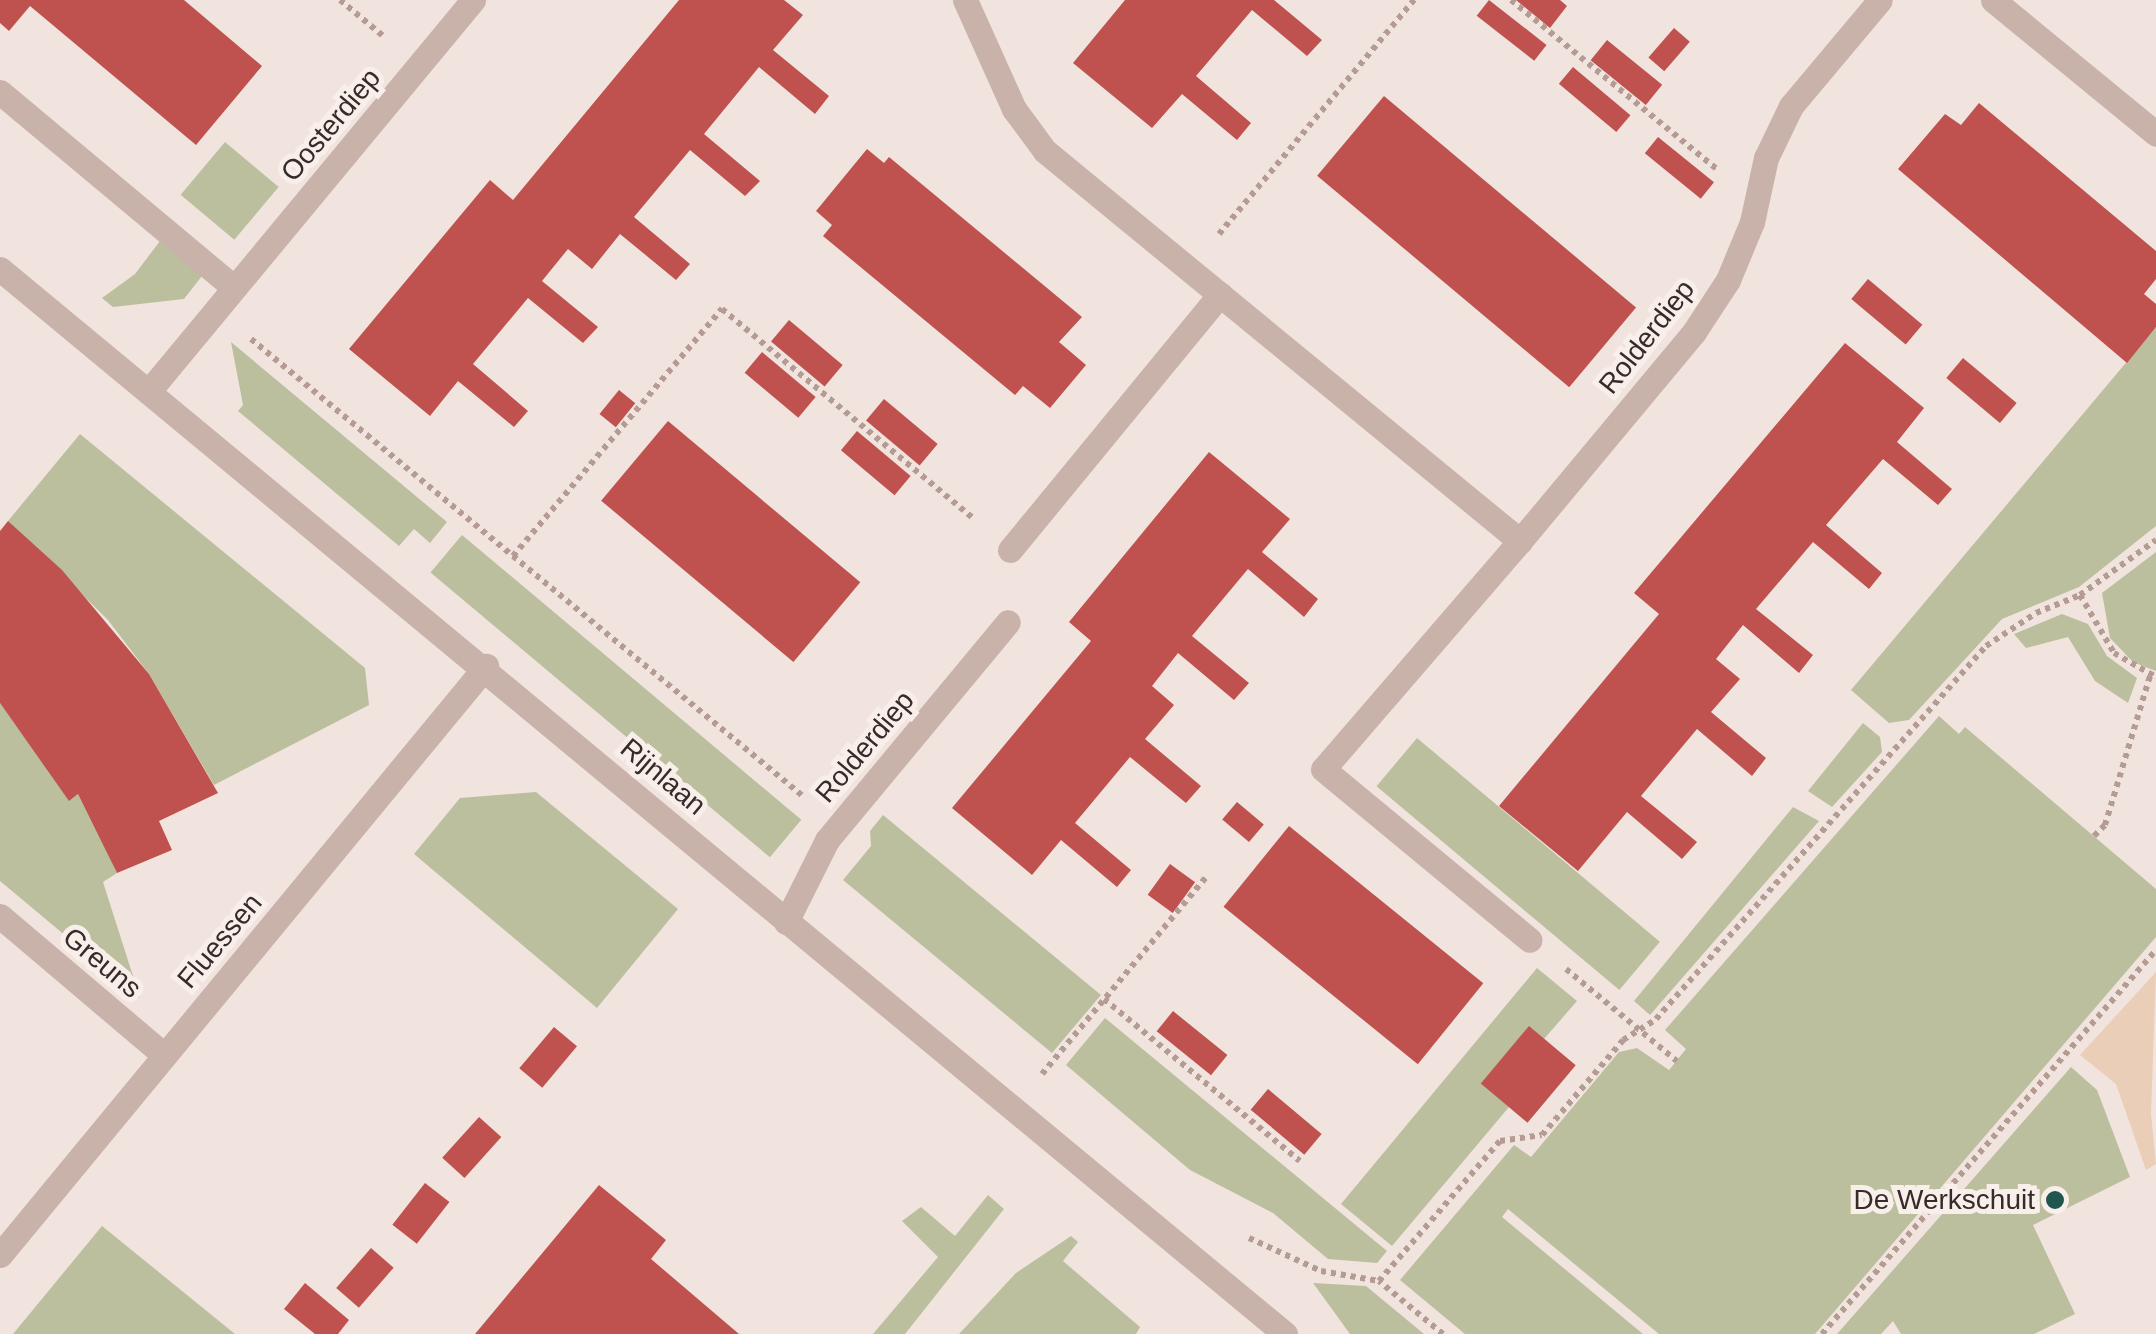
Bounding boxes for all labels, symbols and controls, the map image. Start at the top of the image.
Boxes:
street label: Oosterdiep [274,62,388,188]
street label: Rolderdiep [1592,273,1702,401]
street label: Rolderdiep [809,684,921,810]
street label: Rijnlaan [613,732,713,822]
street label: Fluessen [171,887,269,995]
street label: Greuns [56,921,148,1005]
place label: De Werkschuit [1853,1183,2035,1217]
marker: De Werkschuit [2044,1189,2066,1211]

